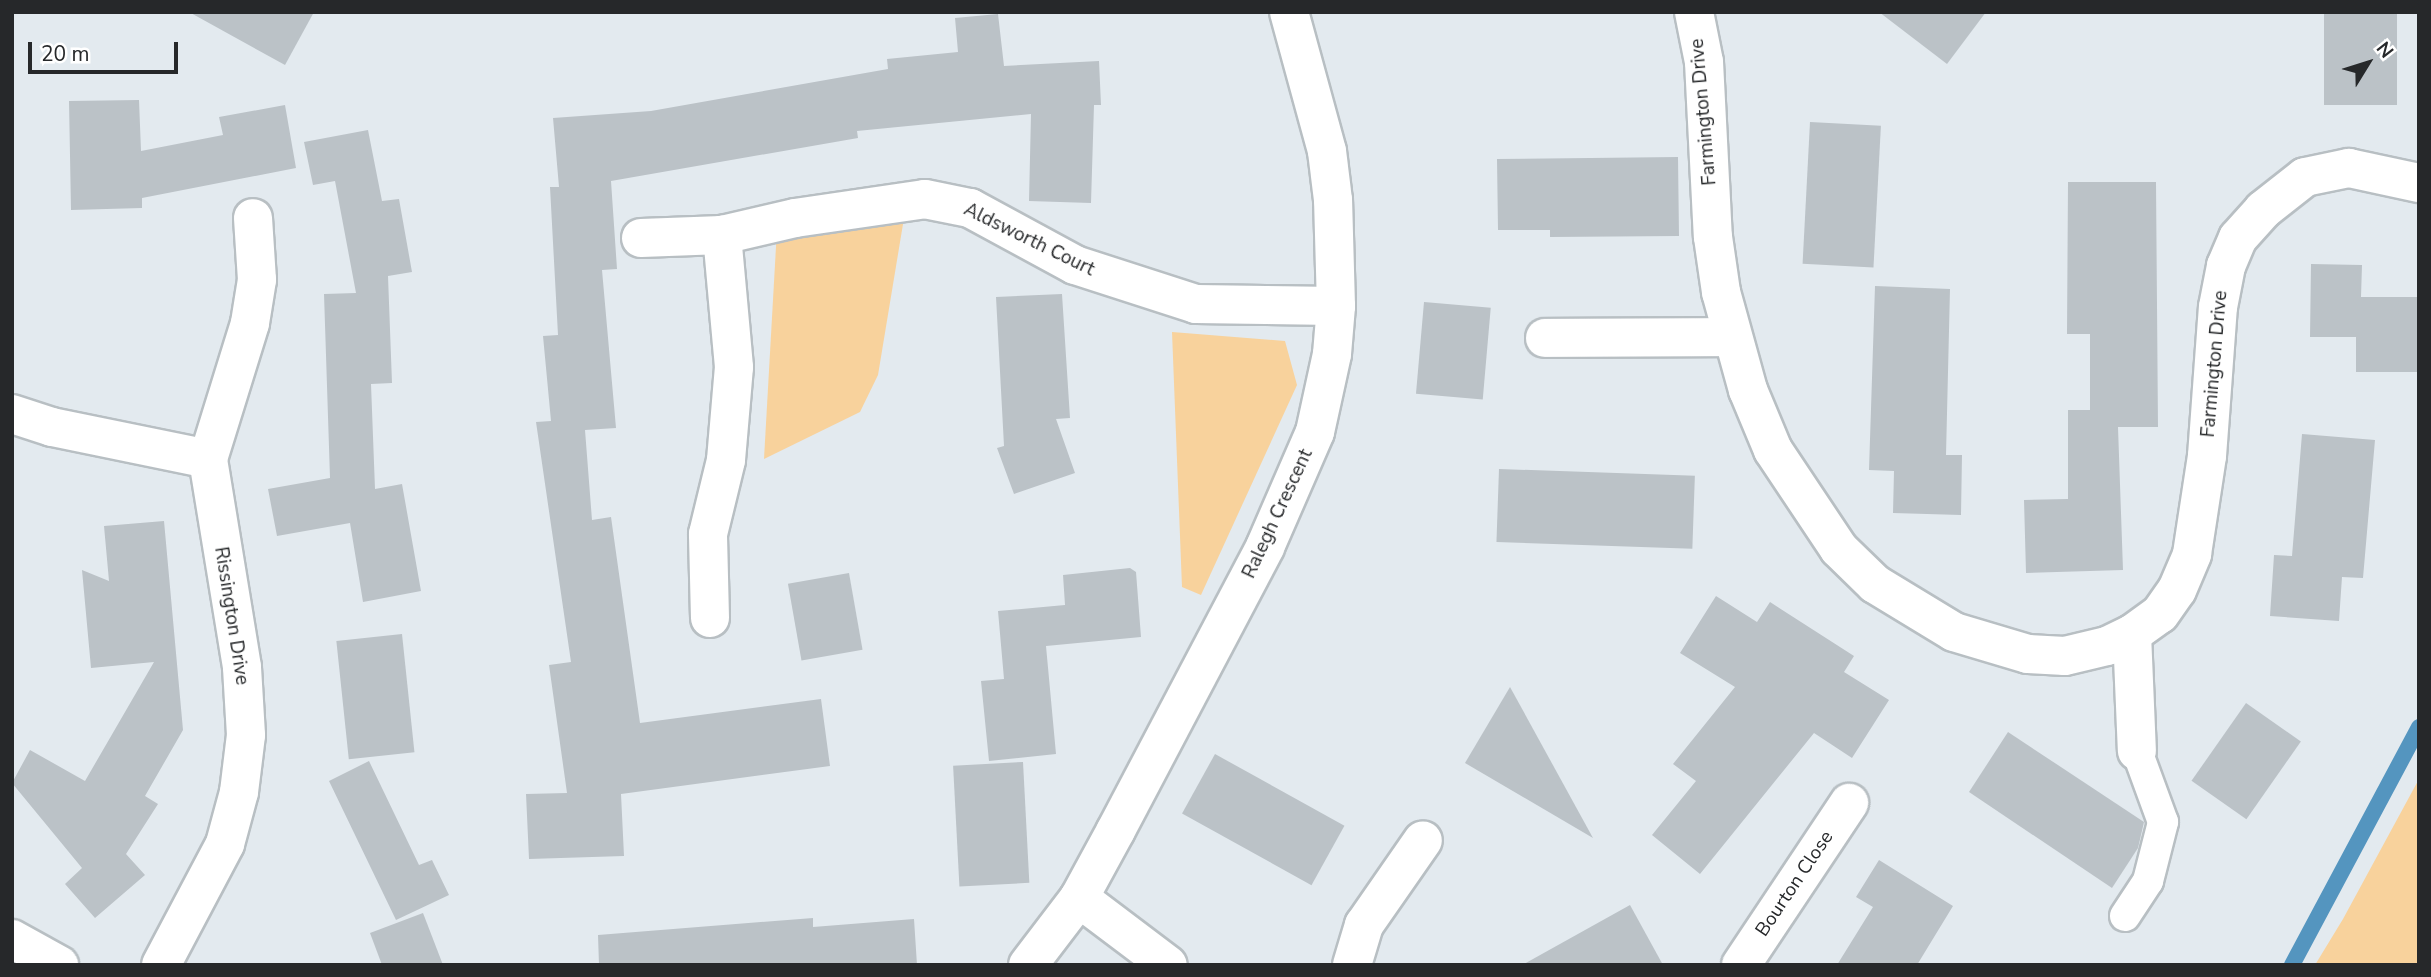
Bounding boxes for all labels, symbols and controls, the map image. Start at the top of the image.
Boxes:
scale bar [32,28,182,72]
north arrow [2333,28,2403,98]
text: N [2370,36,2399,64]
street label: Farmington Drive [1686,38,1722,186]
text: 20 m [41,40,90,68]
street label: Aldsworth Court [960,198,1098,282]
street label: Farmington Drive [2197,290,2233,438]
street label: Ralegh Crescent [1238,446,1318,582]
street label: Rissington Drive [209,545,253,687]
street label: Bourton Close [1751,827,1839,941]

